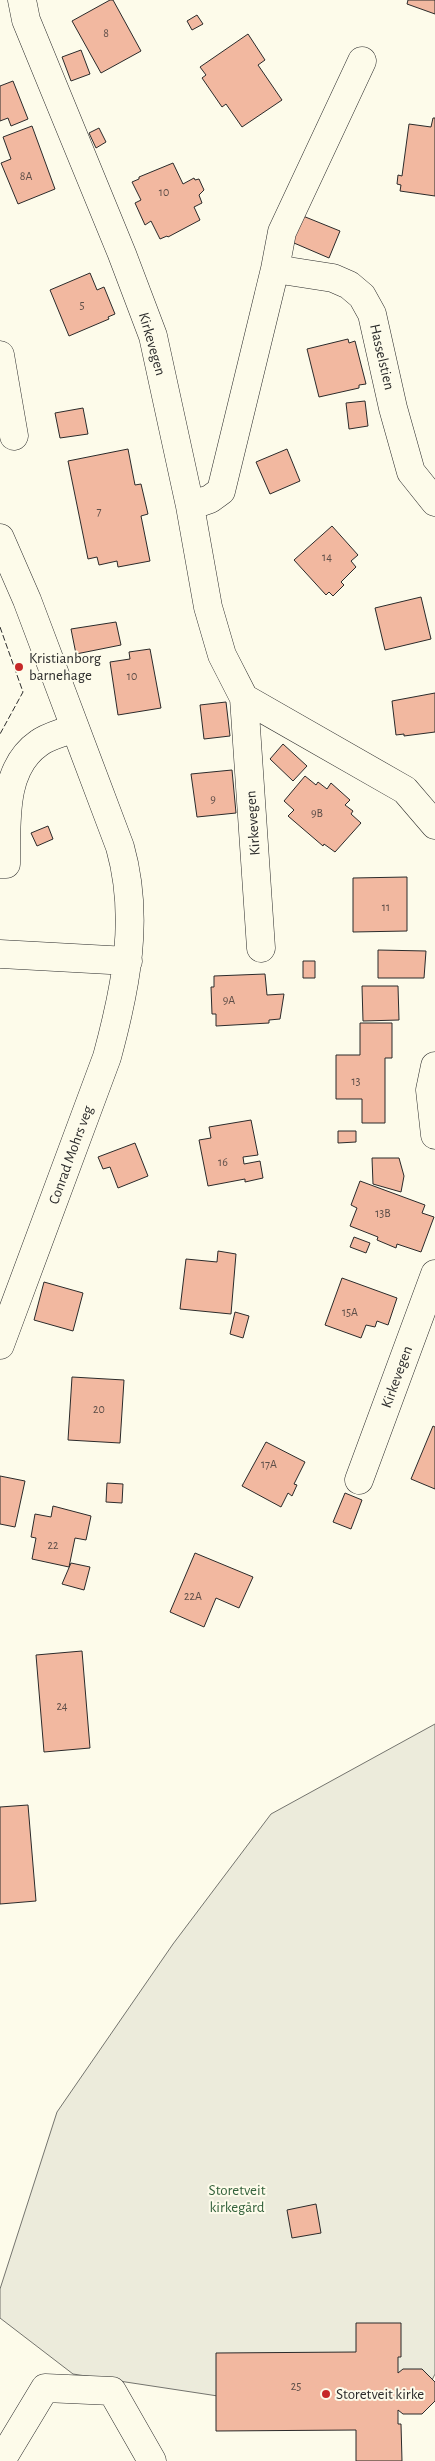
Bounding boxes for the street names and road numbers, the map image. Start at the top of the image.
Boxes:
street label: Kirkevegen [136,311,168,377]
street label: Hasselstien [367,323,397,391]
street label: Kirkevegen [243,790,263,856]
street label: Conrad Mohrs veg [46,1103,96,1206]
street label: Kirkevegen [379,1344,415,1410]

